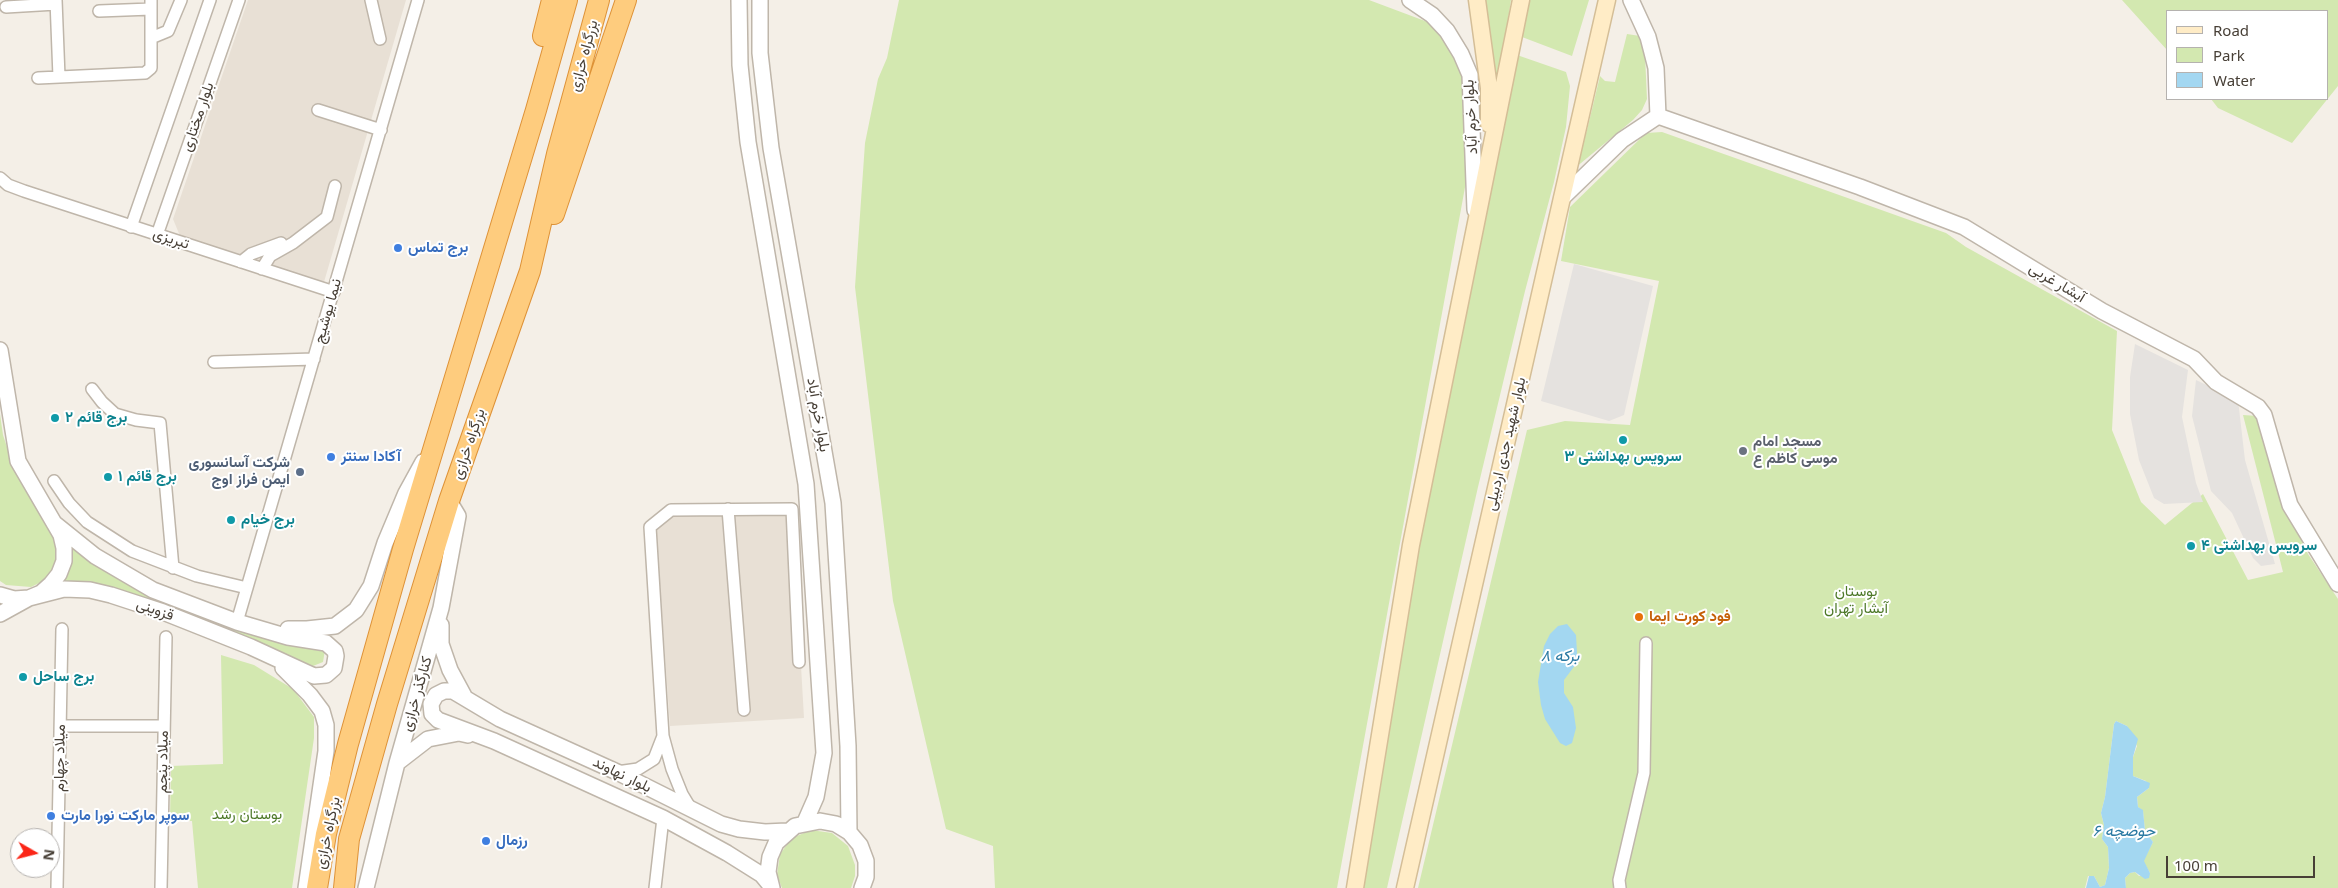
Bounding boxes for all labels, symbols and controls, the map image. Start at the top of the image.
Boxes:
legend [2166,10,2328,100]
street label: بزرگراه خرازی [566,18,602,94]
text: Road [2213,20,2249,40]
text: Park [2213,45,2245,65]
text: Water [2213,70,2255,90]
street label: بلوار خرم آباد [1460,79,1482,155]
street label: بلوار مختاری [178,80,218,154]
street label: تبریزی [151,225,191,253]
place label: برج تماس [408,239,468,257]
marker: برج تماس [392,242,404,254]
street label: آبشار غربی [2026,259,2088,307]
street label: نیما یوشیج [310,276,346,346]
street label: بلوار شهید جدی اردبیلی [1482,375,1530,513]
street label: بلوار خرم آباد [803,377,833,453]
street label: بزرگراه خرازی [449,406,489,482]
place label: برج قائم ۲ [65,409,127,427]
marker: برج قائم ۲ [49,412,61,424]
place label: مسجد امام موسی کاظم ع [1753,433,1838,468]
marker: سرویس بهداشتی ۳ [1617,434,1629,446]
marker: مسجد امام موسی کاظم ع [1737,445,1749,457]
place label: آکادا سنتر [341,448,401,466]
place label: سرویس بهداشتی ۳ [1564,448,1682,466]
marker: آکادا سنتر [325,451,337,463]
place label: شرکت آسانسوری ایمن فراز اوج [189,454,290,489]
marker: شرکت آسانسوری ایمن فراز اوج [294,466,306,478]
place label: برج قائم ۱ [118,468,177,486]
marker: برج قائم ۱ [102,471,114,483]
place label: برج خیام [241,511,295,529]
marker: برج خیام [225,514,237,526]
place label: سرویس بهداشتی ۴ [2201,537,2317,555]
marker: سرویس بهداشتی ۴ [2185,540,2197,552]
park label: بوستان آبشار تهران [1824,583,1888,618]
street label: قزوینی [134,595,176,625]
place label: فود کورت ایما [1649,608,1731,626]
marker: فود کورت ایما [1633,611,1645,623]
water label: برکه ۸ [1541,646,1579,666]
street label: کنارگذر خرازی [398,654,436,734]
place label: برج ساحل [33,668,94,686]
marker: برج ساحل [17,671,29,683]
street label: میلاد چهارم [50,724,70,792]
street label: میلاد پنجم [153,730,173,794]
street label: بلوار نهاوند [590,753,654,797]
street label: بزرگراه خرازی [312,795,344,871]
park label: بوستان رشد [212,806,282,824]
place label: سوپر مارکت نورا مارت [61,807,189,825]
marker: سوپر مارکت نورا مارت [45,810,57,822]
water label: حوضچه ۶ [2093,821,2155,841]
north arrow [10,828,60,878]
place label: رزمال [496,832,528,850]
marker: رزمال [480,835,492,847]
scale bar [2168,846,2317,878]
text: N [39,848,60,862]
text: 100 m [2174,855,2218,875]

